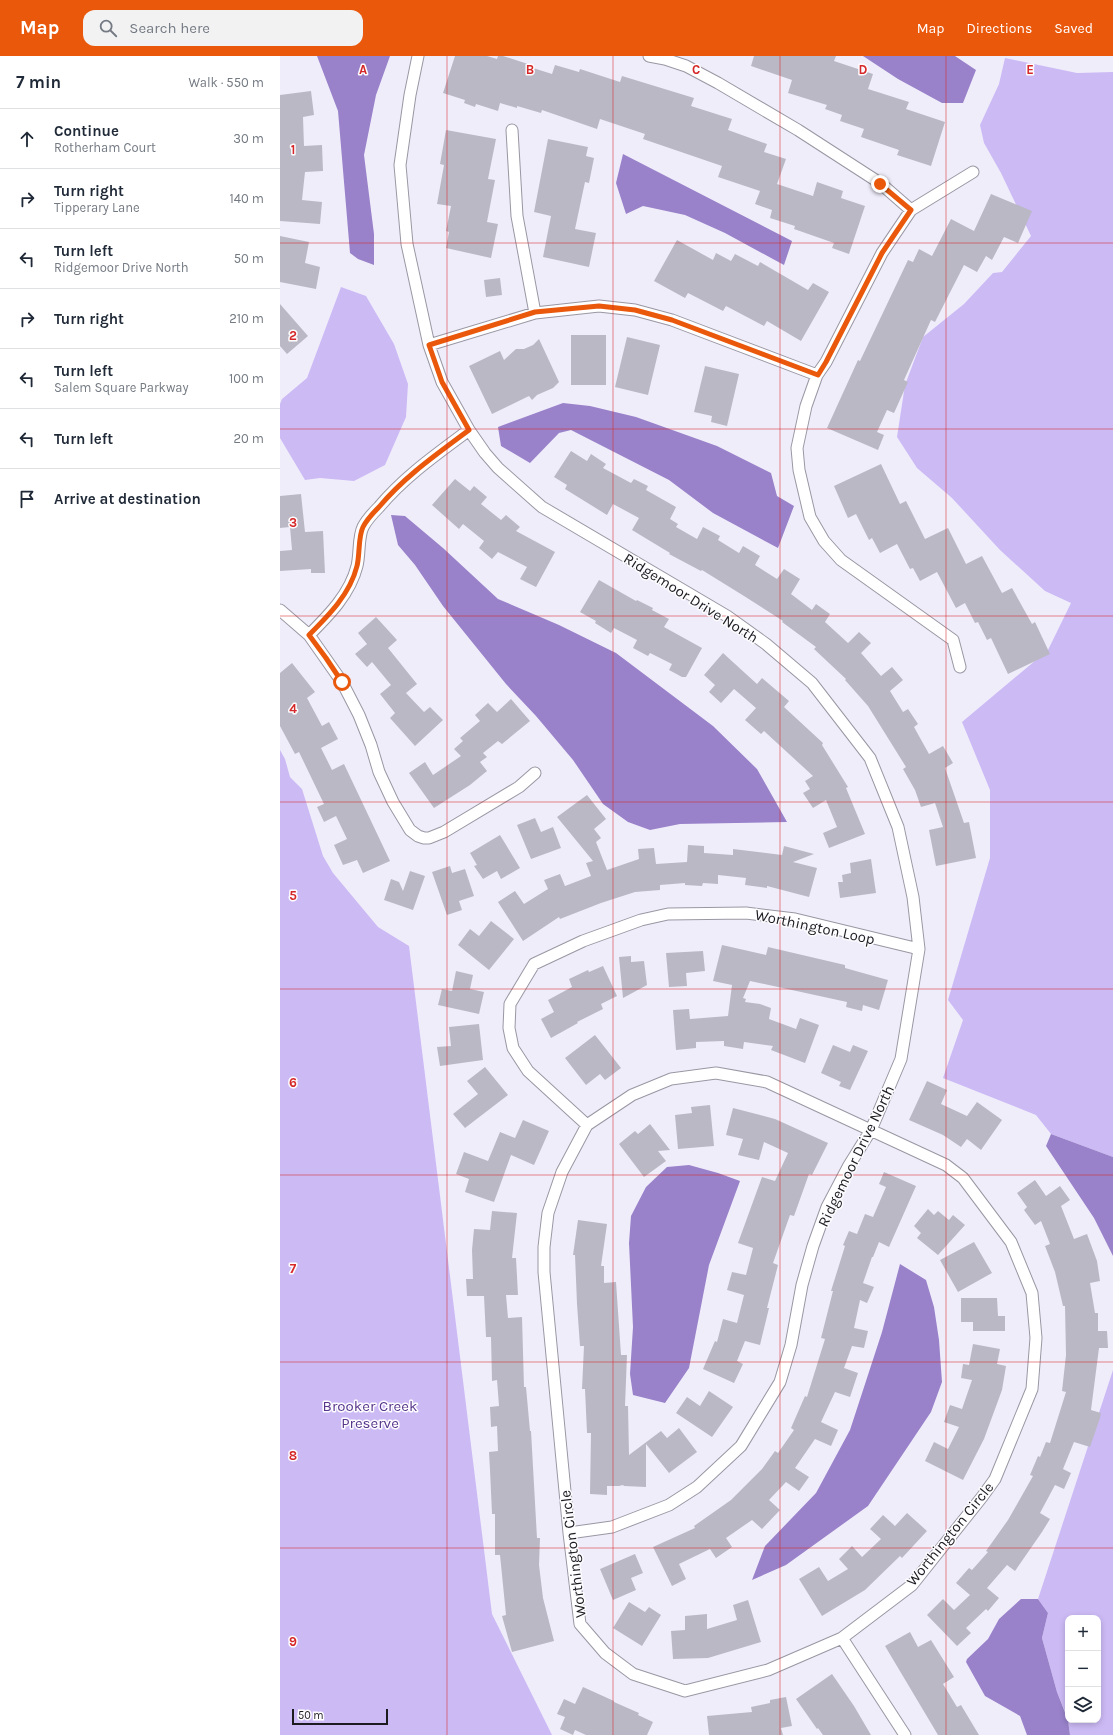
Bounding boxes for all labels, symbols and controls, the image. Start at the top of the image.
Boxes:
search box [83,10,363,46]
text: Map [20,17,59,39]
icon: search [97,17,119,39]
text: Search here [129,19,210,37]
text: Map [917,20,945,37]
text: Directions [967,20,1032,37]
text: Saved [1054,20,1093,37]
text: A [359,62,367,77]
text: B [526,62,534,77]
text: C [692,62,700,77]
text: D [859,62,868,77]
text: E [1026,62,1034,77]
text: 7 min [16,72,61,92]
text: Walk · 550 m [189,75,264,90]
text: Continue [54,122,119,140]
icon: ahead [16,128,38,150]
text: 30 m [233,131,264,146]
text: Rotherham Court [54,140,156,155]
text: 1 [291,142,295,157]
route end [871,175,889,193]
text: Turn right [54,182,124,200]
icon: right [16,188,38,210]
text: 140 m [229,191,264,206]
text: Tipperary Lane [54,200,140,215]
text: Turn left [54,242,113,260]
icon: left [16,248,38,270]
text: 50 m [234,251,264,266]
text: Ridgemoor Drive North [54,260,189,275]
icon: right [16,308,38,330]
text: Turn right [54,310,124,328]
text: 210 m [229,311,264,326]
text: 2 [289,328,297,343]
text: Turn left [54,362,113,380]
icon: left [16,368,38,390]
text: 100 m [229,371,264,386]
text: Salem Square Parkway [54,380,189,395]
icon: left [16,428,38,450]
text: Turn left [54,430,113,448]
text: 20 m [234,431,264,446]
icon: arrive [16,488,38,510]
text: Arrive at destination [54,490,201,508]
text: 3 [289,515,297,530]
street label: Ridgemoor Drive North [620,549,762,647]
route start [333,673,351,691]
text: 4 [289,701,297,716]
text: 5 [289,888,297,903]
street label: Worthington Loop [754,906,876,948]
text: 6 [289,1075,297,1090]
street label: Ridgemoor Drive North [814,1082,898,1230]
text: 7 [290,1261,297,1276]
park label: Brooker Creek Preserve [323,1397,417,1432]
text: 8 [289,1448,297,1463]
street label: Worthington Circle [903,1478,997,1590]
street label: Worthington Circle [556,1489,590,1619]
map controls [1065,1615,1101,1723]
button: + [1065,1615,1101,1651]
text: 9 [289,1634,297,1649]
button: − [1065,1651,1101,1687]
button: layers [1065,1687,1101,1723]
scale bar [292,1707,388,1726]
text: 50 m [298,1709,324,1722]

